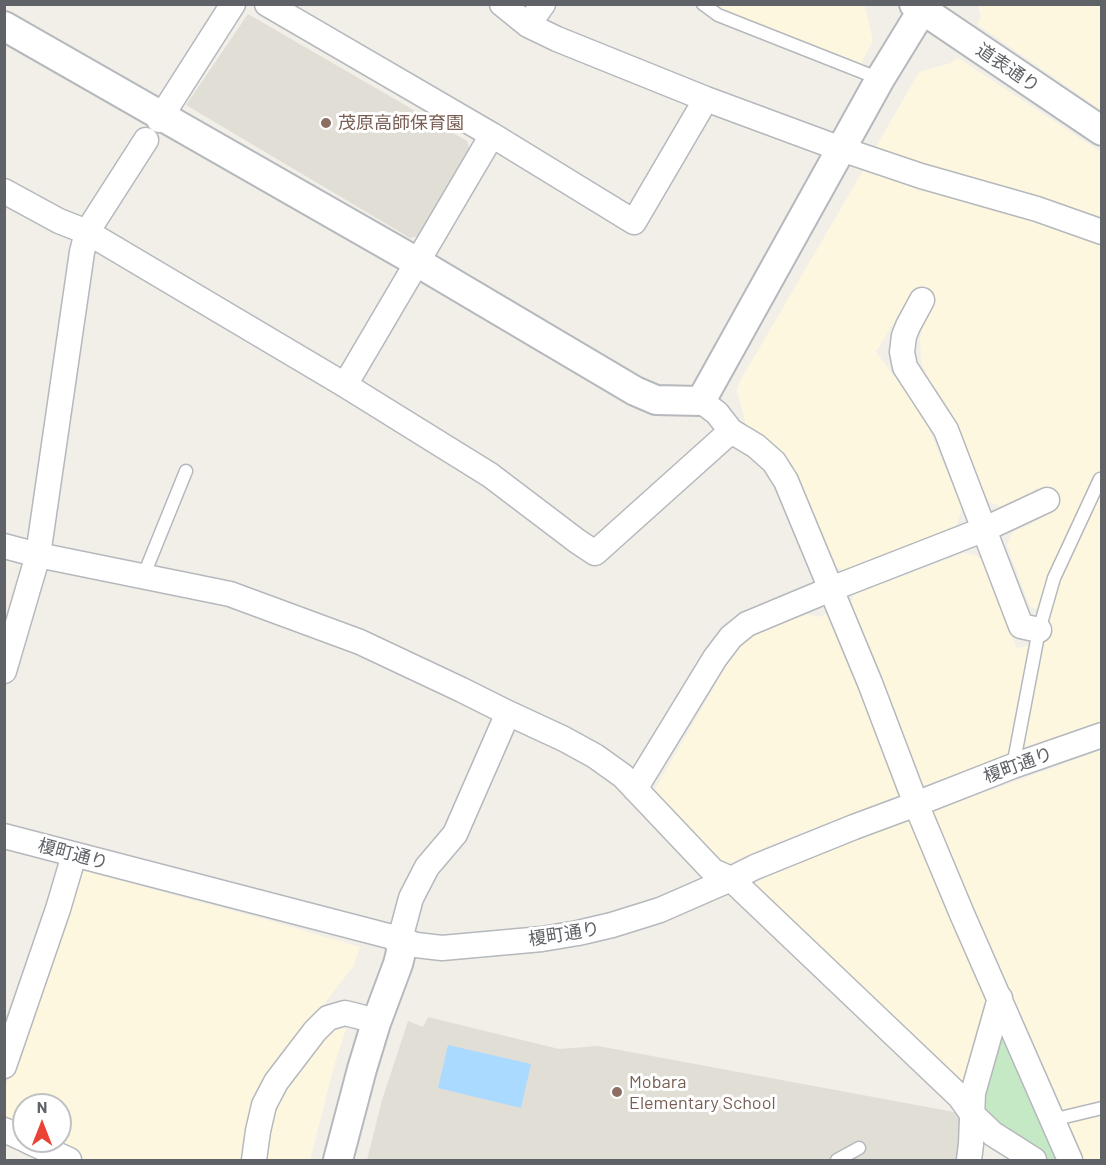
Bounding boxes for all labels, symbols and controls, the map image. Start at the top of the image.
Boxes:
street label: 道表通り [972,39,1044,97]
place label: 茂原高師保育園 [338,112,464,134]
marker: 茂原高師保育園 [319,116,333,130]
street label: 榎町通り [980,743,1056,787]
street label: 榎町通り [35,834,111,874]
street label: 榎町通り [527,918,601,950]
place label: Mobara Elementary School [629,1071,776,1114]
marker: Mobara Elementary School [610,1085,624,1099]
north arrow [12,1093,72,1153]
text: N [37,1097,47,1116]

